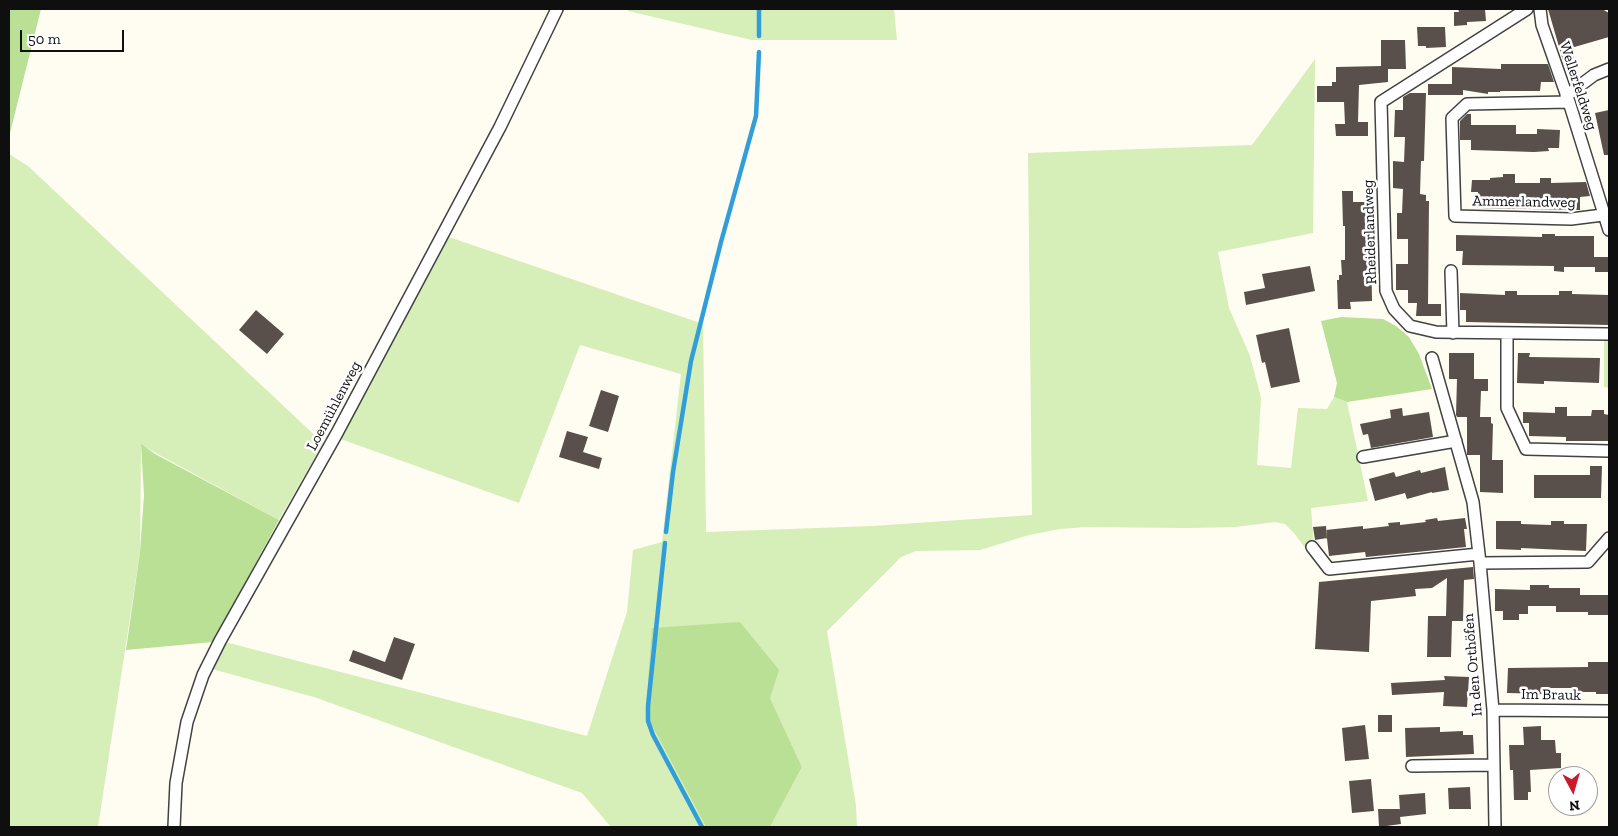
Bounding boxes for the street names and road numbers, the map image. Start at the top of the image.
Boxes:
street label: Wellerfeldweg [1555,39,1601,133]
street label: Rheiderlandweg [1359,179,1381,285]
street label: Ammerlandweg [1472,192,1576,212]
street label: Loemühlenweg [303,358,365,454]
street label: In den Orthöfen [1460,613,1486,717]
street label: Im Brauk [1521,685,1581,705]

